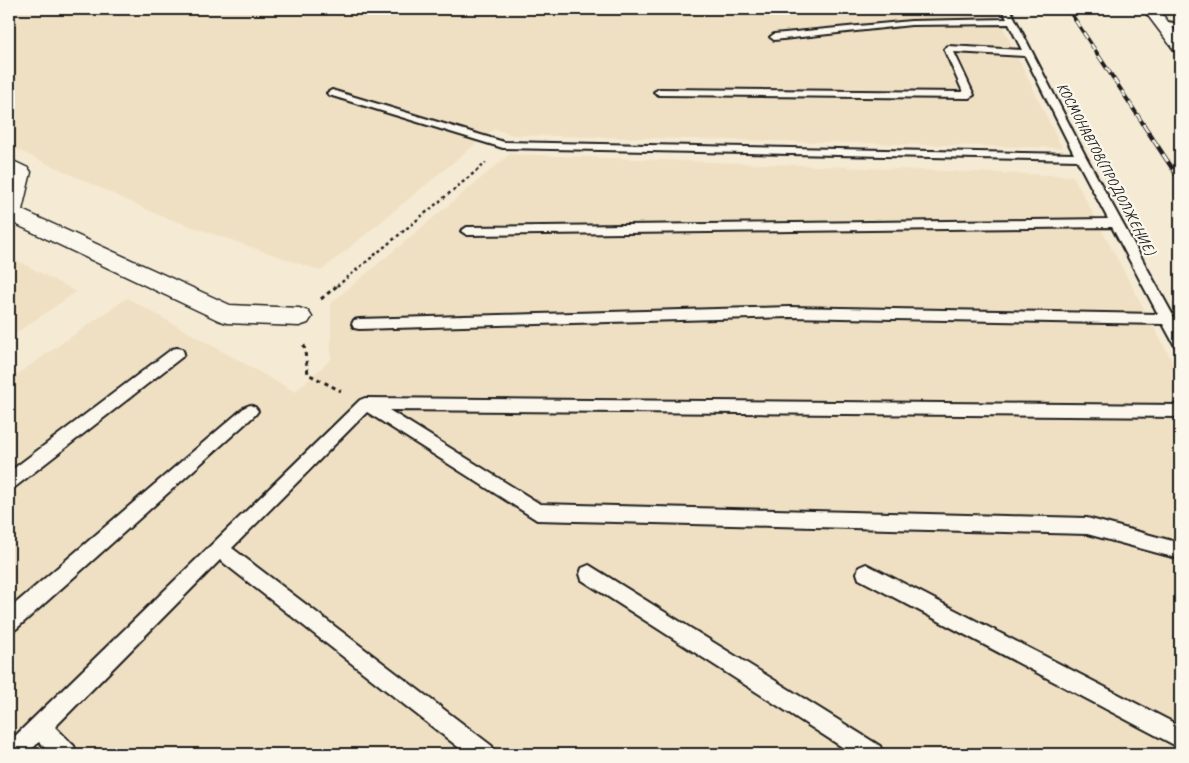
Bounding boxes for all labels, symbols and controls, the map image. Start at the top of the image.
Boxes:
street label: КОСМОНАВТОВ(ПРОДОЛЖЕНИЕ) [1052,79,1160,260]

